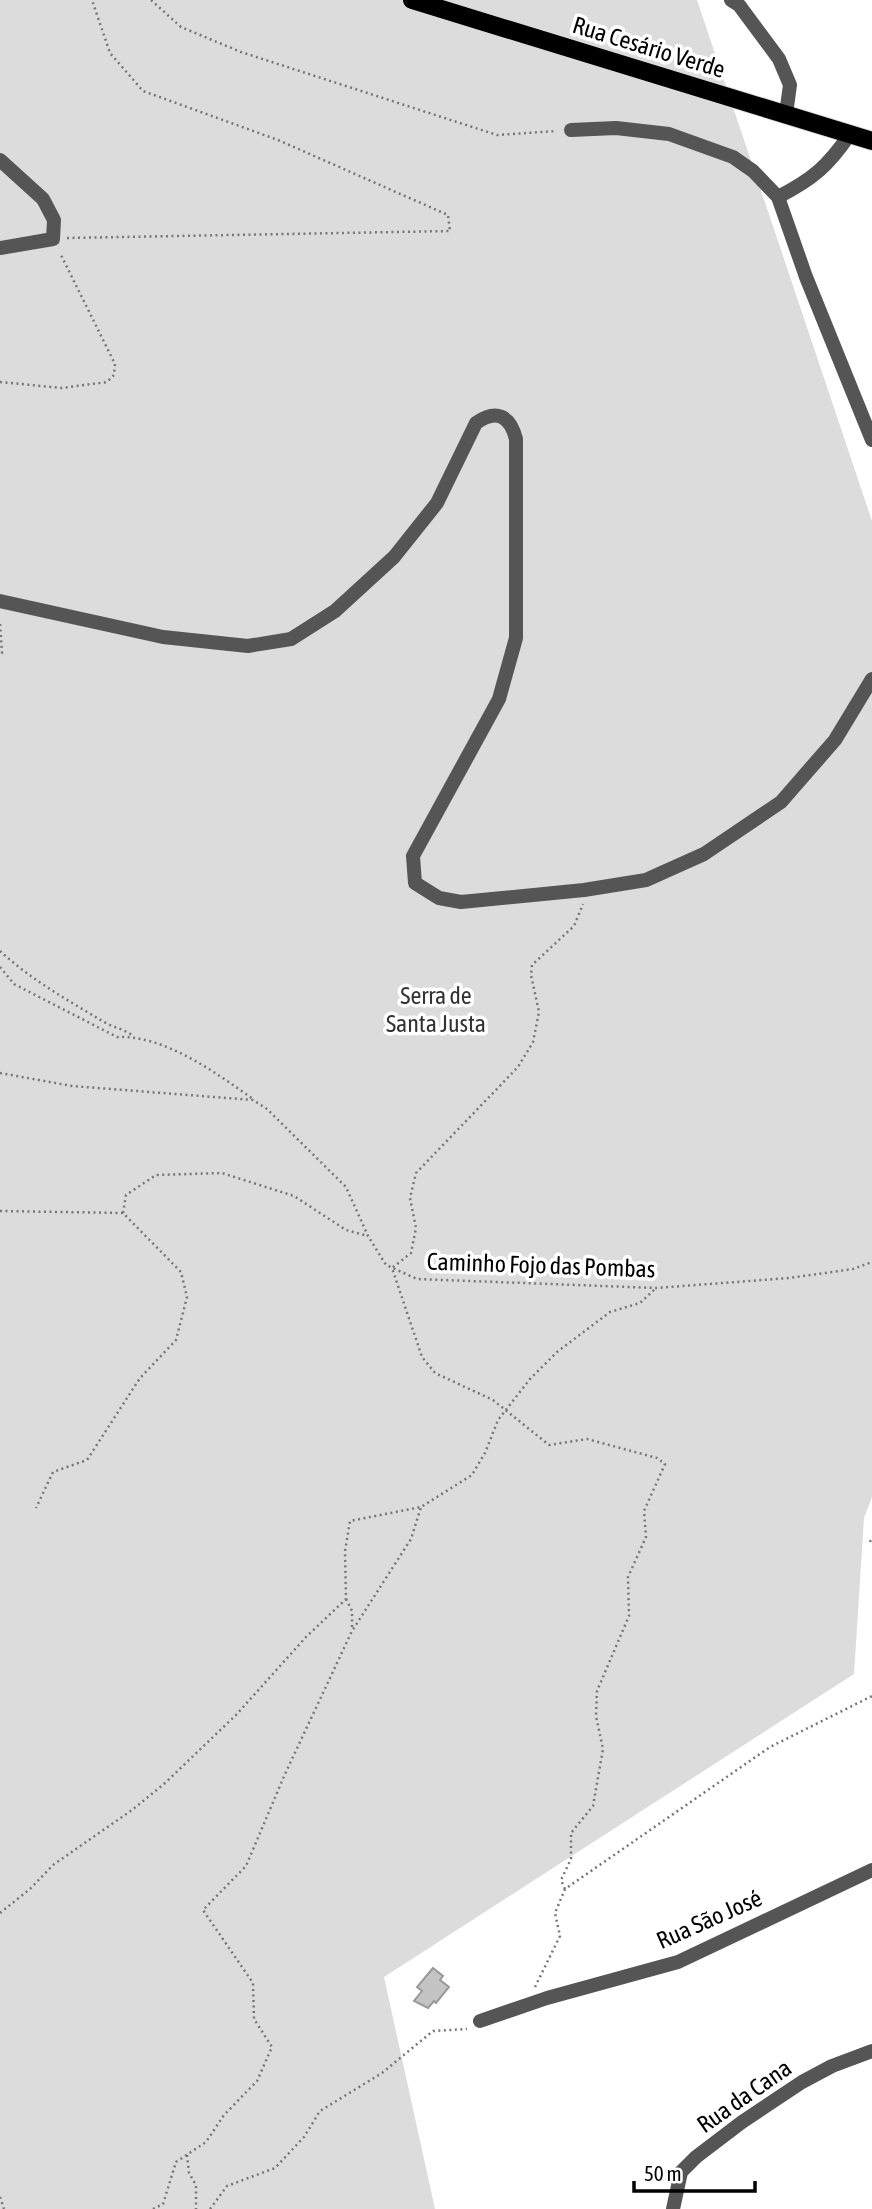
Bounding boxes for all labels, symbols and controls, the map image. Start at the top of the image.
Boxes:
street label: Rua Cesário Verde [570,11,728,83]
park label: Serra de Santa Justa [386,982,486,1037]
street label: Caminho Fojo das Pombas [426,1248,656,1282]
street label: Rua São José [652,1884,766,1954]
street label: Rua da Cana [692,2054,796,2138]
scale bar [634,2150,755,2194]
text: 50 m [644,2161,682,2185]

